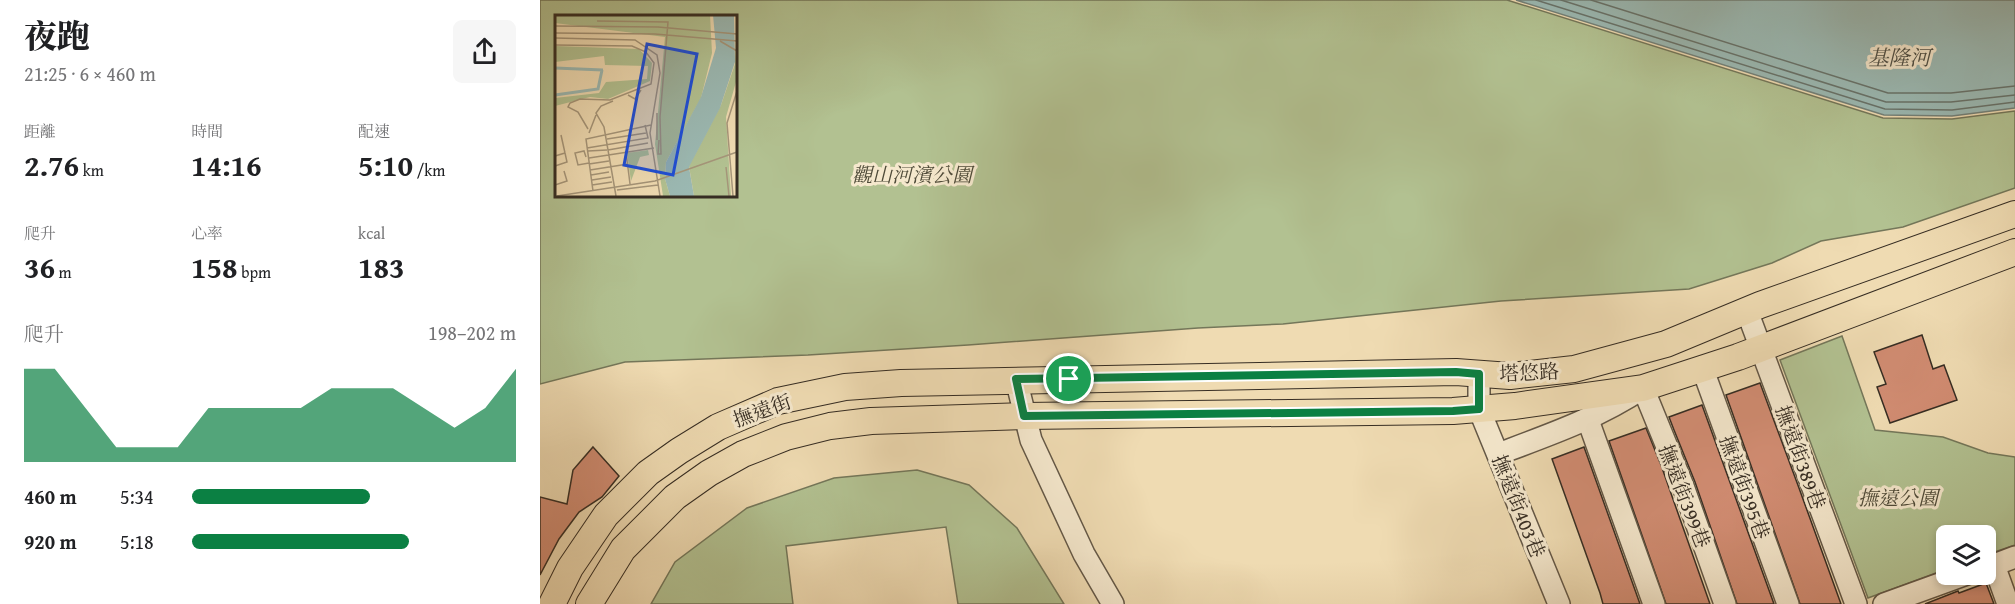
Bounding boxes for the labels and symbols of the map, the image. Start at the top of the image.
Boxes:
inset map [555,15,736,196]
water label: 基隆河 [1868,42,1934,73]
park label: 觀山河濱公園 [852,160,975,189]
pin [1043,353,1094,404]
street label: 塔悠路 [1498,356,1560,388]
street label: 撫遠街 [729,386,795,434]
street label: 撫遠街389巷 [1769,401,1833,513]
street label: 撫遠街395巷 [1713,431,1777,543]
street label: 撫遠街399巷 [1652,440,1718,552]
street label: 撫遠街403巷 [1485,450,1553,562]
park label: 撫遠公園 [1858,483,1941,512]

